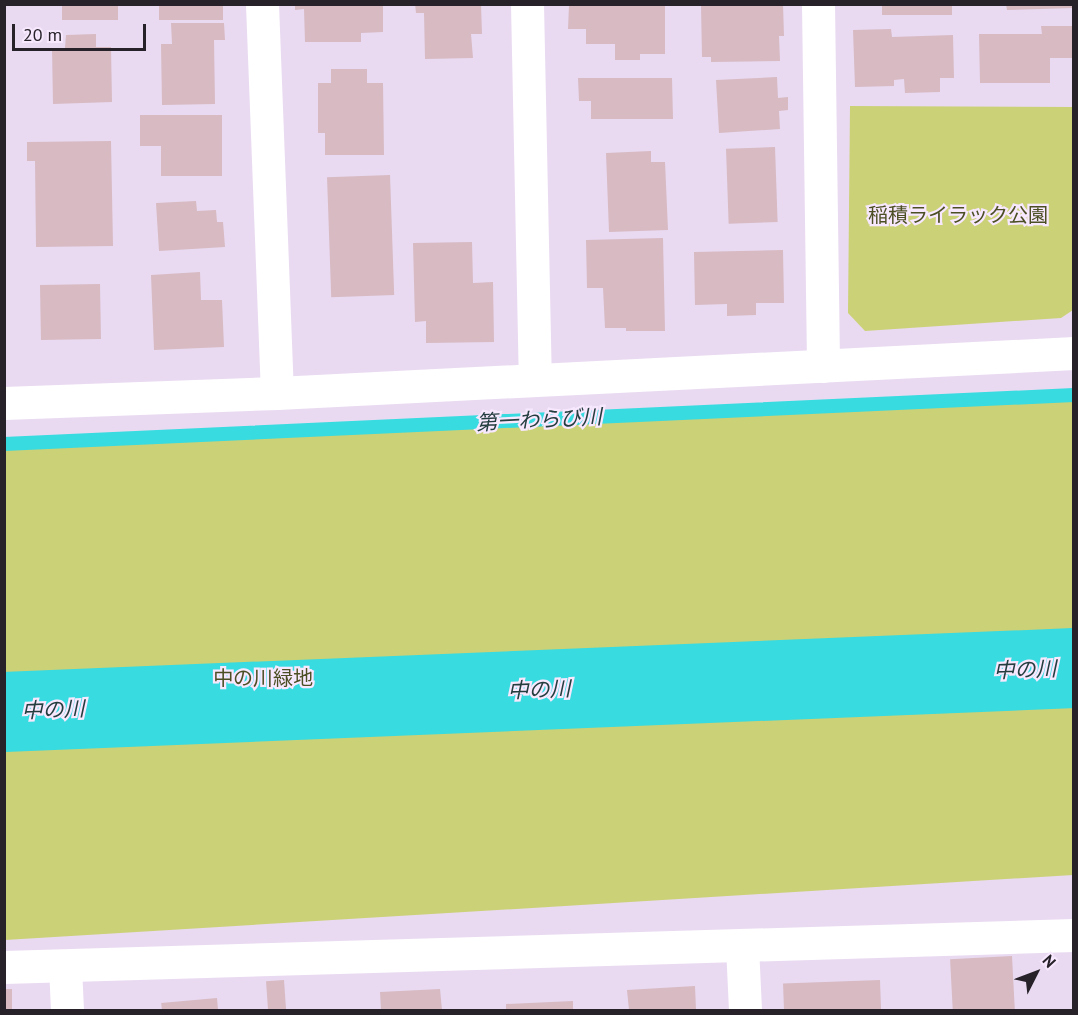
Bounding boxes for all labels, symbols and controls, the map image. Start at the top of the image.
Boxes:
scale bar [15,12,148,50]
text: 20 m [23,23,62,46]
park label: 稲積ライラック公園 [868,203,1048,227]
water label: 第一わらび川 [475,404,603,436]
water label: 中の川 [993,656,1057,684]
park label: 中の川緑地 [213,666,313,690]
water label: 中の川 [507,676,571,704]
water label: 中の川 [21,696,85,724]
north arrow [1006,943,1066,1003]
text: N [1038,950,1060,972]

